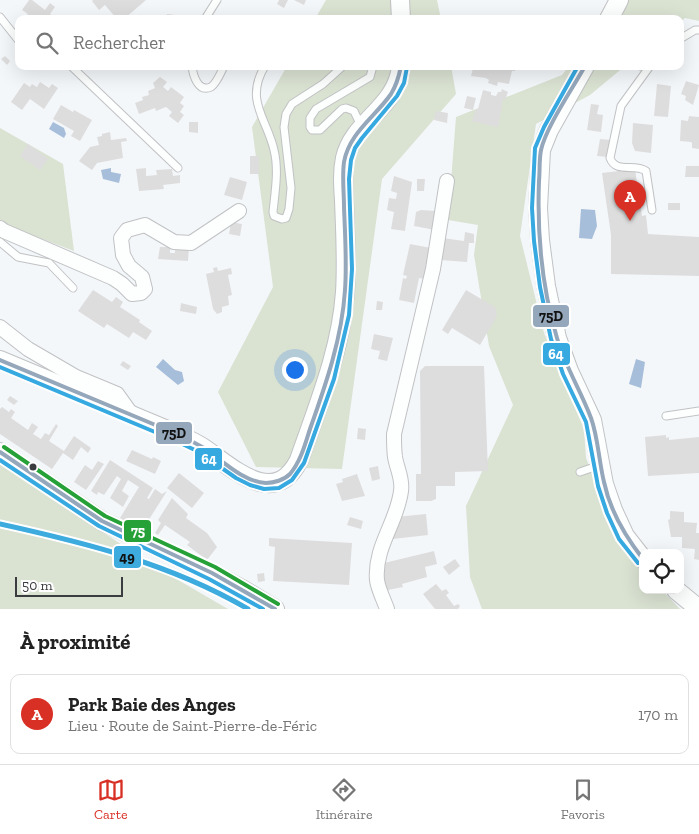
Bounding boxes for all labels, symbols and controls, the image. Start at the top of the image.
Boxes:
search box [15,15,684,70]
icon: search [33,29,61,57]
text: Rechercher [73,31,166,54]
pin: A [614,180,646,221]
line badge: 75D [532,304,570,328]
text: 75D [539,308,563,325]
line badge: 64 [542,342,571,366]
text: 64 [548,346,564,363]
your location [282,357,308,383]
line badge: 75D [155,421,193,445]
text: 75D [162,425,186,442]
line badge: 64 [194,447,223,471]
text: 64 [201,451,217,468]
unlabelled marker [28,462,38,472]
line badge: 75 [123,519,152,543]
text: 75 [131,523,145,540]
line badge: 49 [113,545,142,569]
text: 49 [119,549,135,566]
map controls [639,549,684,594]
button: locate [639,549,684,594]
scale bar [15,574,122,597]
text: 50 m [22,577,53,594]
text: À proximité [20,629,130,654]
text: Park Baie des Anges [68,693,236,716]
text: A [32,705,43,724]
text: 170 m [638,705,678,724]
text: Lieu · Route de Saint-Pierre-de-Féric [68,716,317,735]
tab: Carte [94,776,128,823]
tab: Itinéraire [316,776,373,823]
tab: Favoris [561,776,605,823]

